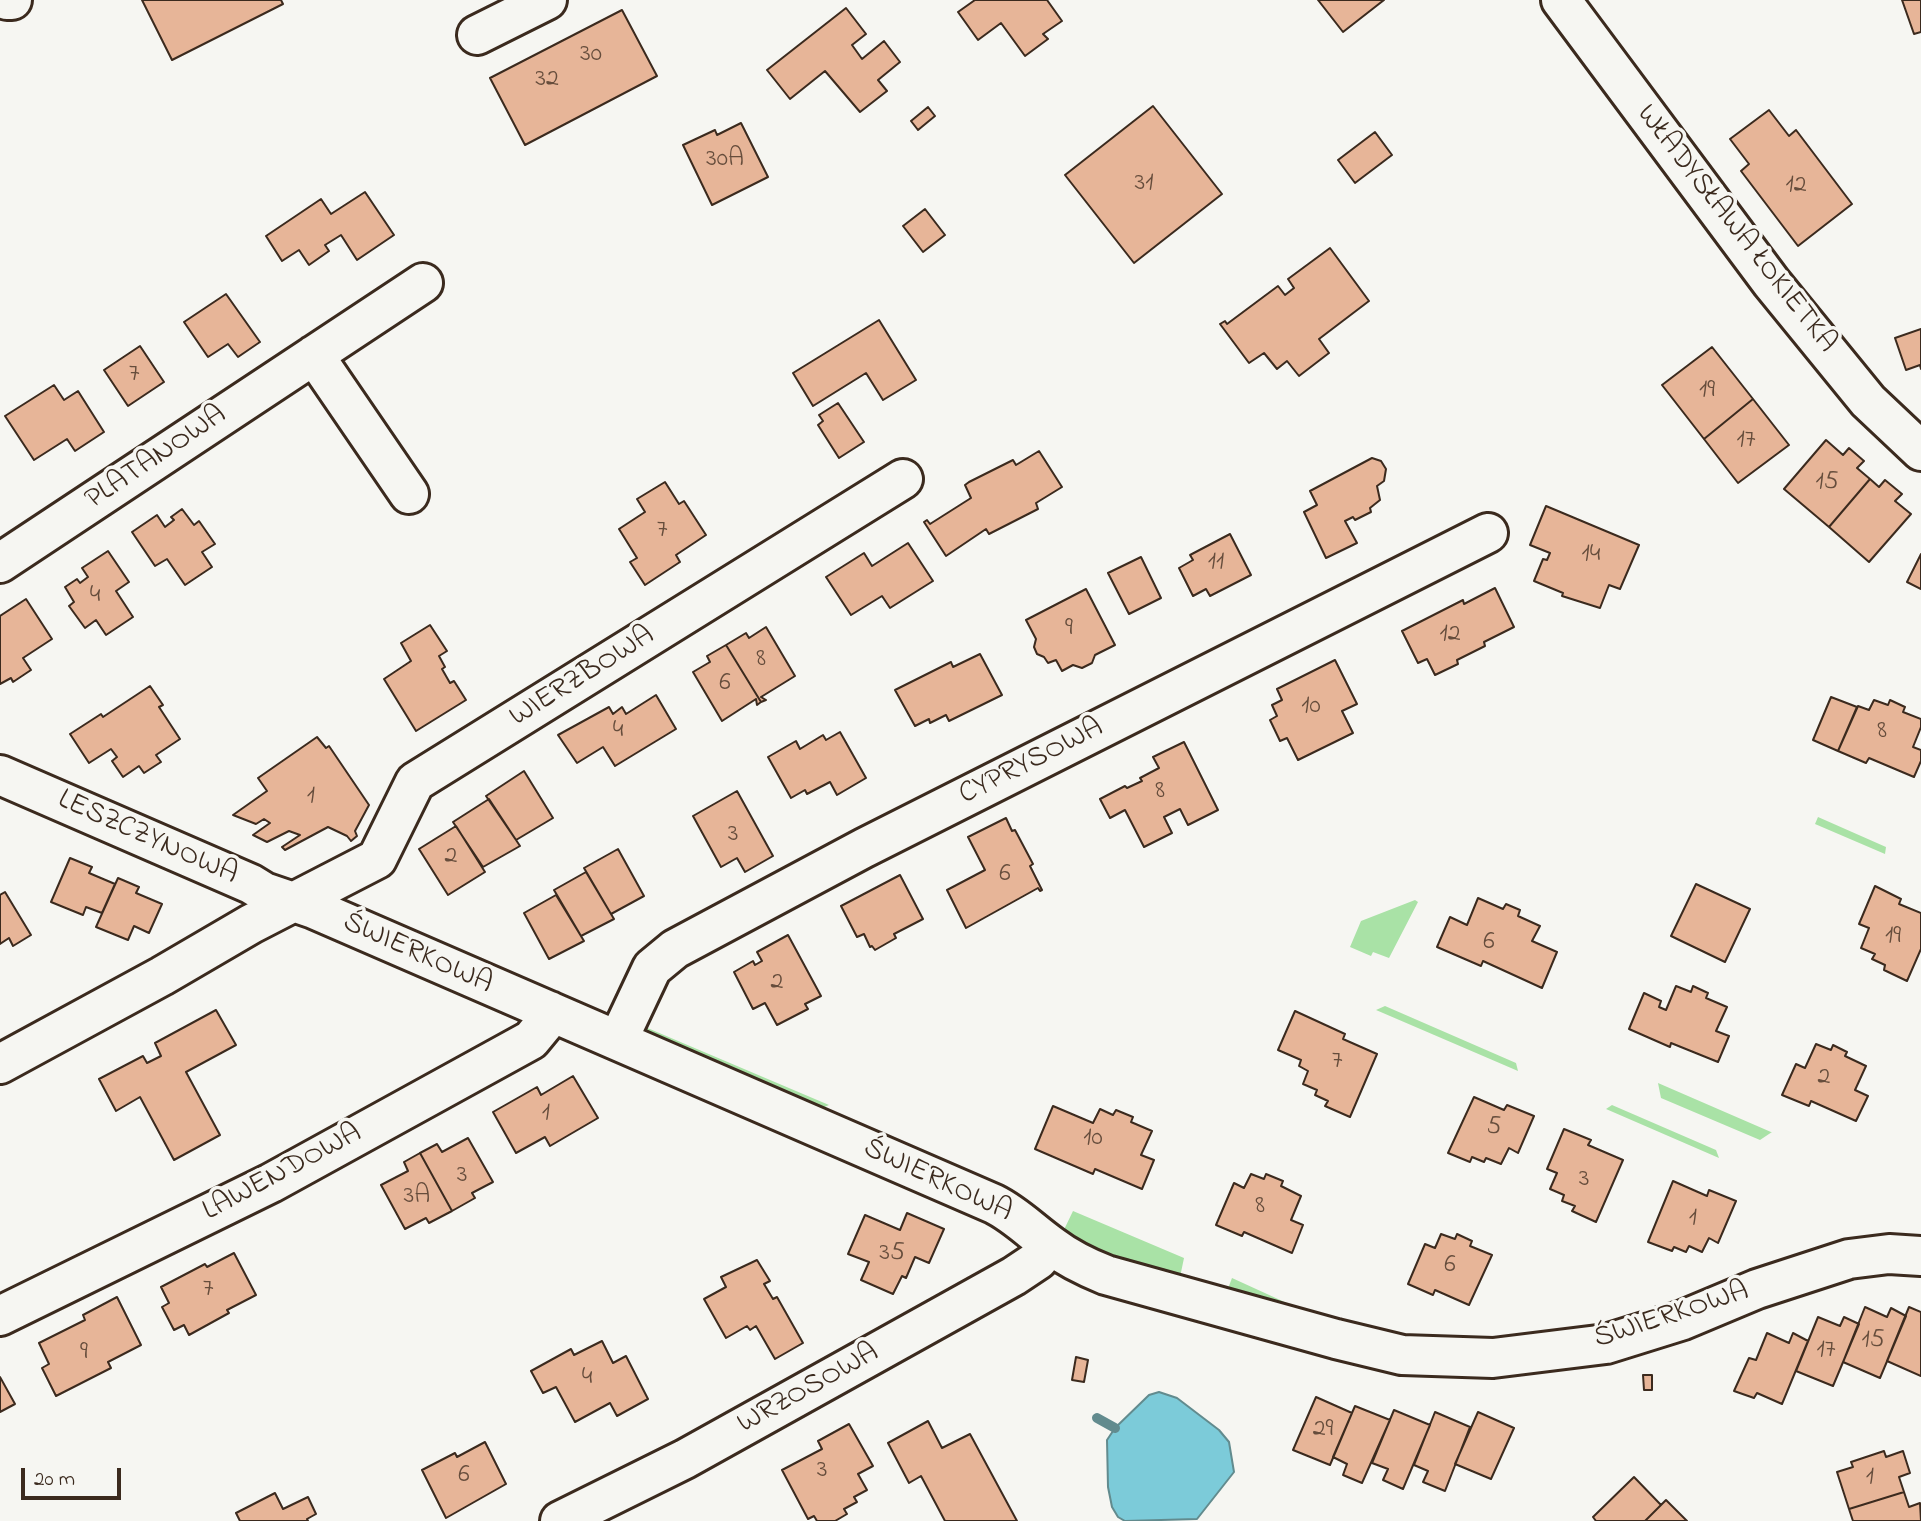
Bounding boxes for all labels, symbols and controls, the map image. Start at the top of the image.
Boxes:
house number: 30 [580,40,602,72]
house number: 32 [535,65,559,97]
street label: WŁADYSŁAWA ŁOKIETKA [1627,99,1843,361]
house number: 30A [706,145,744,177]
house number: 31 [1134,169,1154,201]
house number: 12 [1785,171,1807,203]
house number: 7 [129,360,139,392]
house number: 19 [1699,376,1715,408]
street label: PLATANOWA [80,399,234,519]
house number: 17 [1737,426,1755,458]
house number: 15 [1815,468,1839,500]
house number: 7 [657,516,667,548]
house number: 14 [1582,540,1600,572]
house number: 11 [1208,548,1224,580]
house number: 4 [90,581,100,613]
house number: 9 [1065,614,1073,646]
street label: WIERZBOWA [504,619,662,737]
house number: 12 [1439,620,1461,652]
house number: 8 [756,645,766,677]
house number: 6 [719,669,731,701]
house number: 10 [1301,692,1321,724]
street label: CYPRYSOWA [954,711,1110,815]
house number: 4 [613,716,623,748]
house number: 8 [1877,717,1887,749]
house number: 8 [1155,777,1165,809]
house number: 1 [307,782,315,814]
street label: LESZCZYNOWA [51,783,243,895]
house number: 3 [728,820,738,852]
house number: 2 [445,842,457,874]
house number: 6 [999,860,1011,892]
street label: ŚWIERKOWA [336,906,498,1004]
house number: 19 [1885,922,1901,954]
house number: 6 [1483,928,1495,960]
house number: 2 [771,968,783,1000]
house number: 7 [1332,1047,1342,1079]
house number: 2 [1818,1063,1830,1095]
house number: 1 [542,1099,550,1131]
house number: 5 [1487,1113,1501,1145]
street label: LAWENDOWA [197,1117,369,1231]
house number: 10 [1083,1124,1103,1156]
street label: ŚWIERKOWA [857,1132,1017,1232]
house number: 3 [457,1161,467,1193]
house number: 3 [1579,1165,1589,1197]
house number: 3A [404,1182,430,1214]
house number: 8 [1255,1192,1265,1224]
house number: 1 [1689,1204,1697,1236]
house number: 35 [879,1239,905,1271]
house number: 6 [1444,1251,1456,1283]
house number: 7 [203,1275,213,1307]
street label: ŚWIERKOWA [1590,1275,1754,1359]
house number: 15 [1861,1326,1885,1358]
street label: WRZOSOWA [732,1336,886,1444]
house number: 17 [1817,1336,1835,1368]
house number: 9 [80,1338,88,1370]
house number: 4 [582,1363,592,1395]
house number: 29 [1313,1415,1333,1447]
scale bar [24,1454,124,1498]
house number: 3 [817,1456,827,1488]
house number: 6 [458,1461,470,1493]
house number: 1 [1866,1463,1874,1495]
text: 20 m [34,1465,75,1495]

